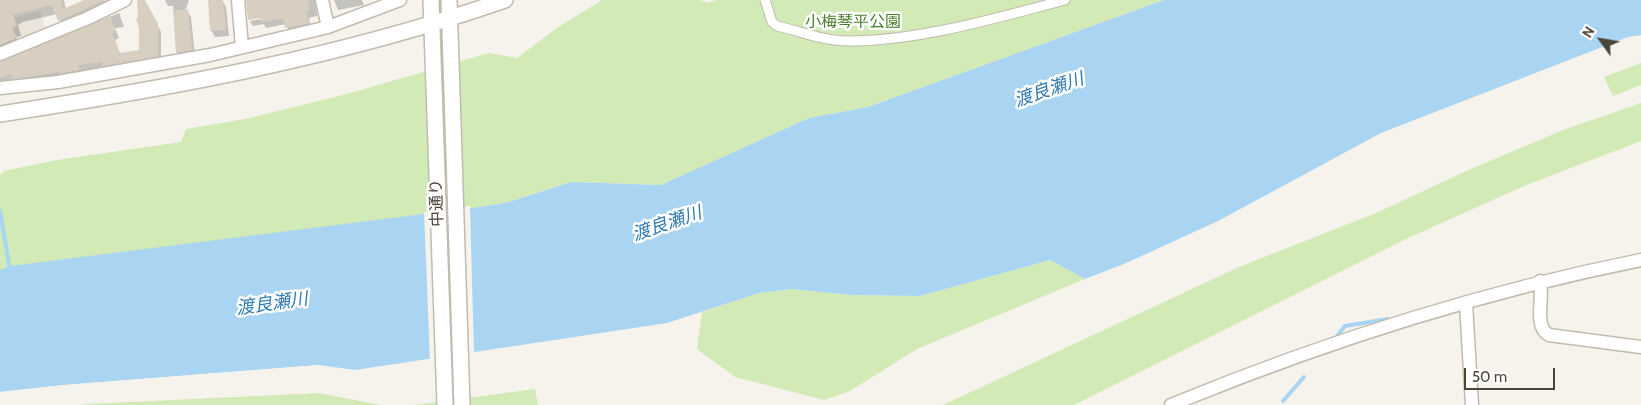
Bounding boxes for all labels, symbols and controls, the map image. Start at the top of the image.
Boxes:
park label: 小梅琴平公園 [805,12,901,32]
north arrow [1576,15,1626,65]
text: N [1578,23,1599,41]
water label: 渡良瀬川 [1011,68,1087,112]
street label: 中通り [427,179,447,227]
water label: 渡良瀬川 [629,202,705,246]
water label: 渡良瀬川 [235,288,309,320]
scale bar [1466,358,1557,390]
text: 50 m [1472,368,1507,386]

